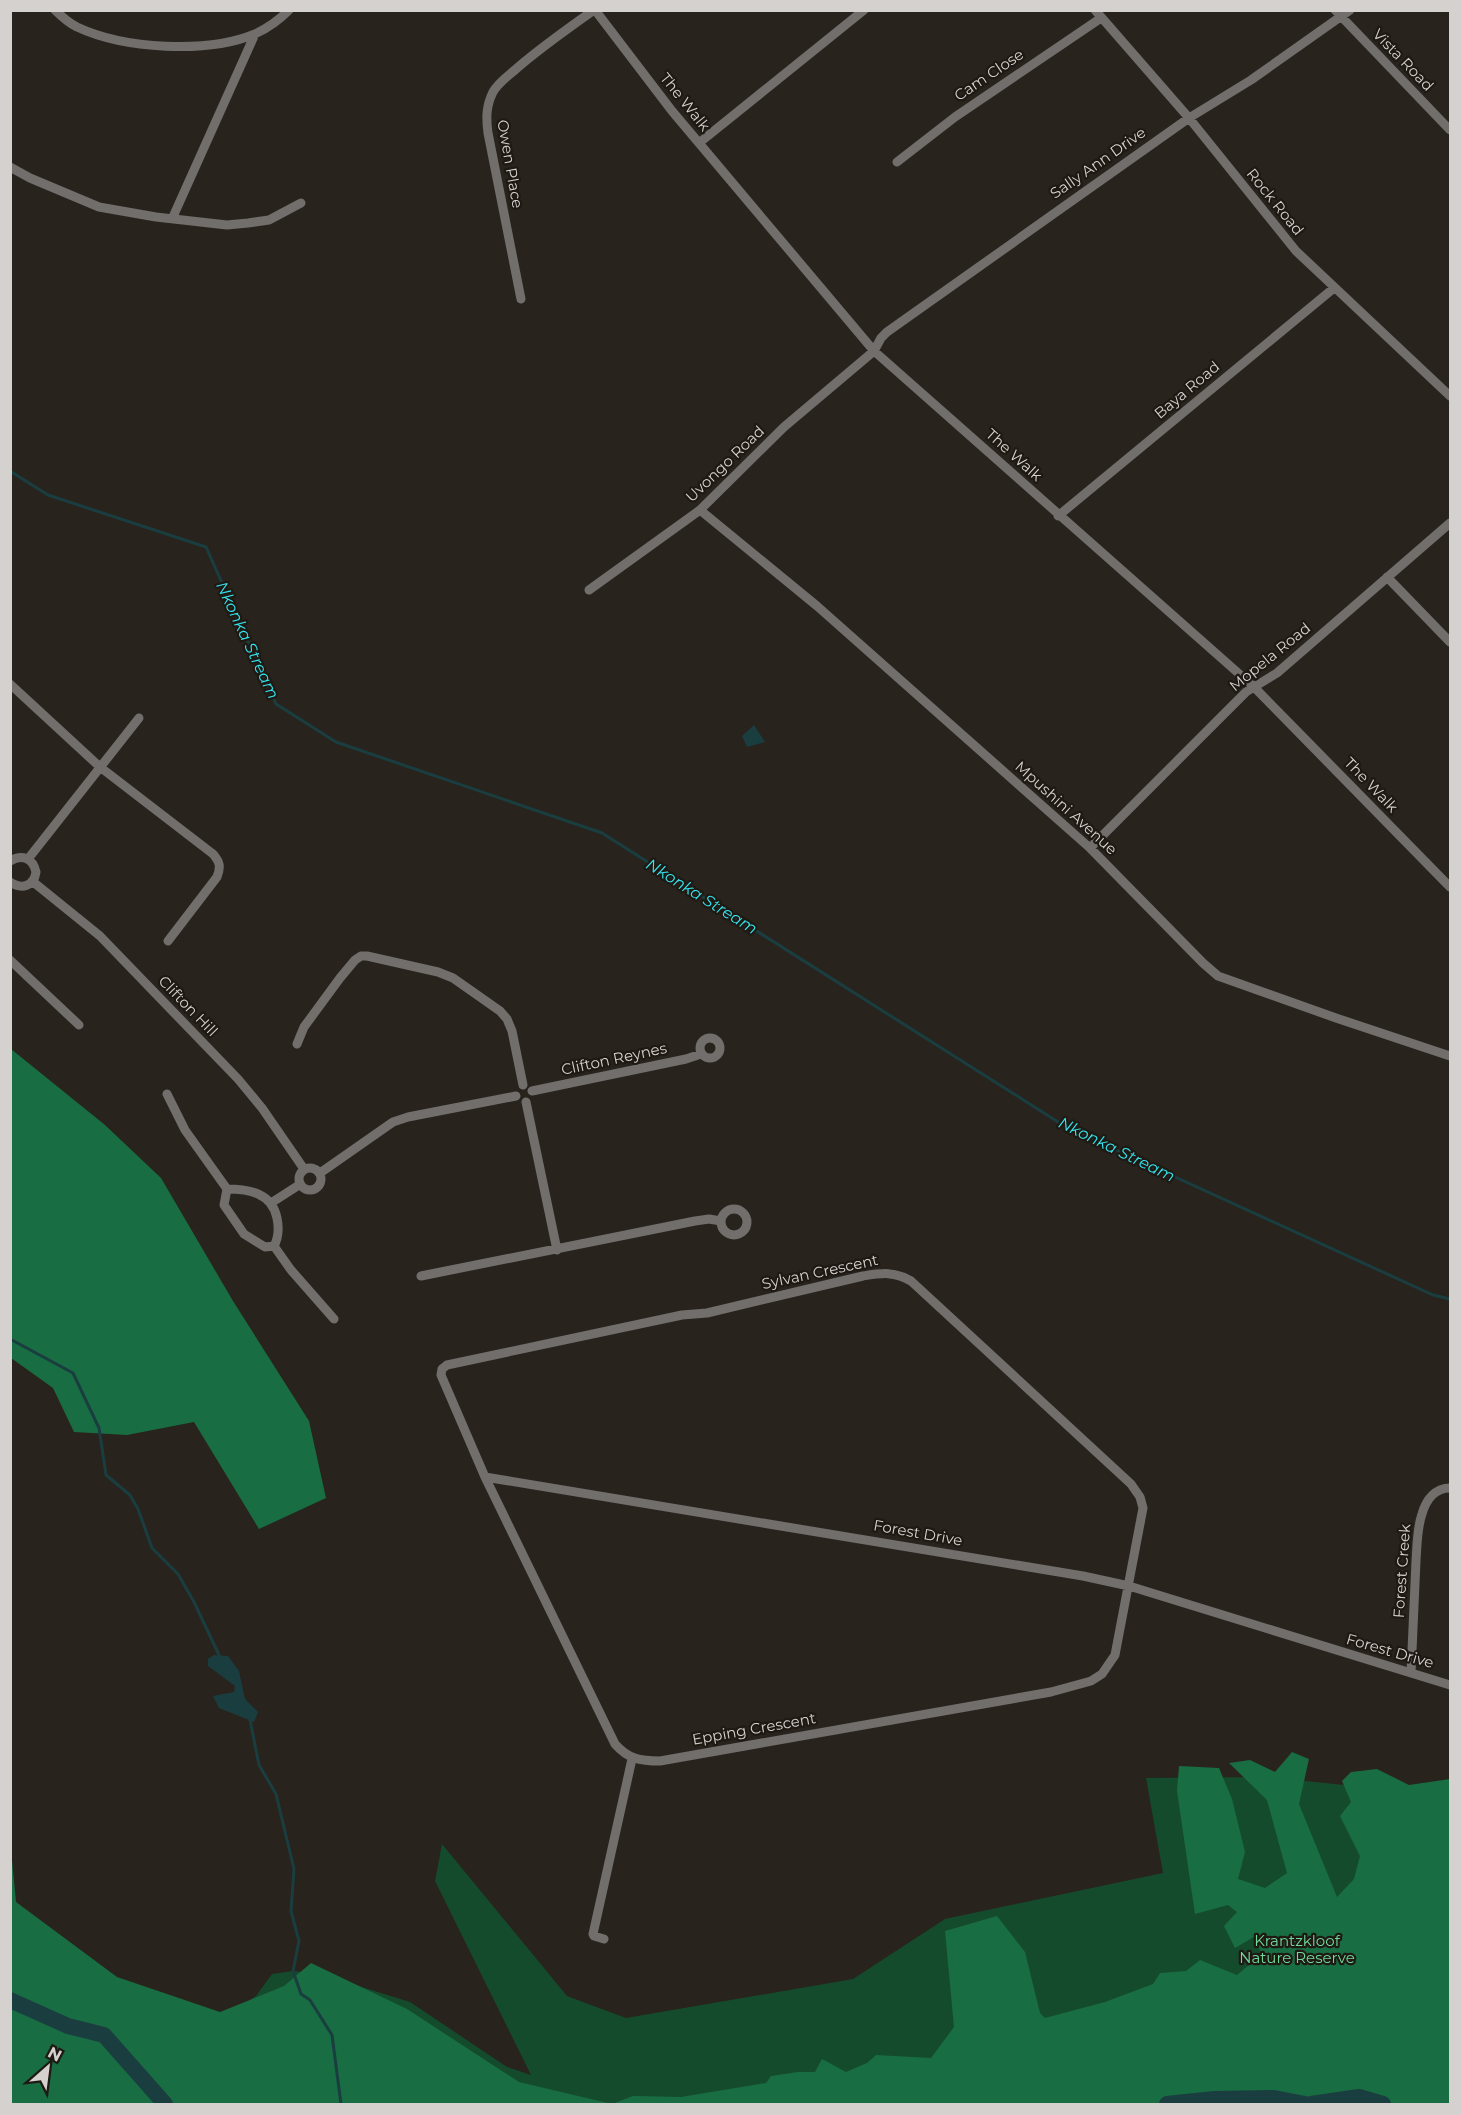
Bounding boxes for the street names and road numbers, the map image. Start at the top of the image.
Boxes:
street label: Vista Road [1369,25,1438,95]
street label: Cam Close [950,44,1027,105]
street label: The Walk [656,69,715,135]
street label: Owen Place [493,118,528,210]
street label: Sally Ann Drive [1046,123,1149,203]
street label: Rock Road [1243,164,1308,239]
street label: Baya Road [1150,357,1223,423]
street label: Uvongo Road [681,421,768,506]
street label: The Walk [982,424,1047,485]
street label: Mopela Road [1225,618,1314,695]
street label: The Walk [1340,753,1402,816]
street label: Mpushini Avenue [1011,757,1121,858]
street label: Clifton Hill [155,971,222,1040]
street label: Clifton Reynes [559,1038,668,1079]
street label: Sylvan Crescent [760,1250,880,1293]
street label: Forest Drive [872,1515,964,1550]
street label: Forest Creek [1389,1523,1414,1619]
street label: Forest Drive [1344,1629,1436,1672]
street label: Epping Crescent [691,1708,817,1749]

